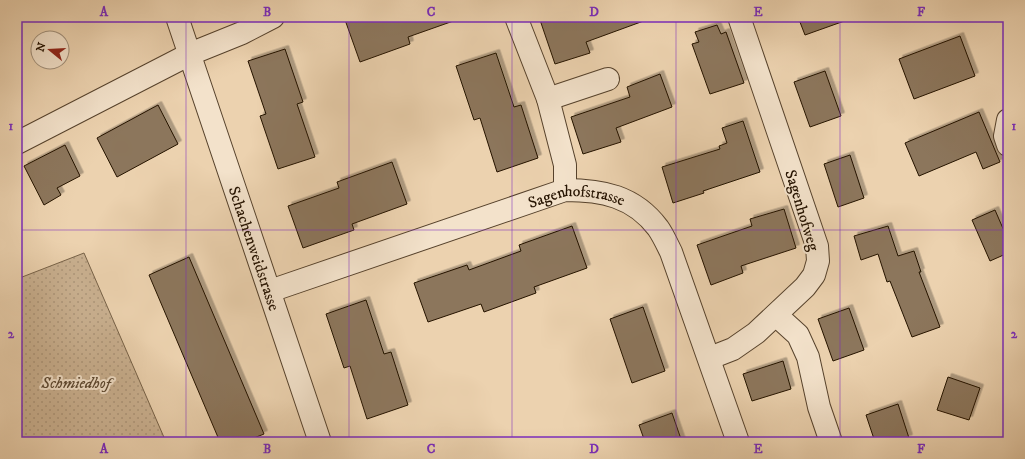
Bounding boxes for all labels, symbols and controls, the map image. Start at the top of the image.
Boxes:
text: A [99,4,109,20]
text: B [263,4,271,20]
text: C [427,4,436,20]
text: D [589,4,599,20]
text: E [753,4,763,20]
text: F [917,4,926,20]
north arrow [30,30,70,70]
text: N [33,41,49,54]
text: 1 [9,118,14,134]
text: 1 [1012,118,1017,134]
street label: Sagenhofweg [780,167,824,254]
street label: Sagenhofstrasse [526,181,629,213]
street label: Schachenweidstrasse [224,184,284,314]
text: 2 [8,326,15,342]
text: 2 [1011,326,1018,342]
park label: Schmiedhof [40,373,115,393]
text: A [99,441,109,457]
text: B [263,441,271,457]
text: C [427,441,436,457]
text: D [589,441,599,457]
text: E [753,441,763,457]
text: F [917,441,926,457]

